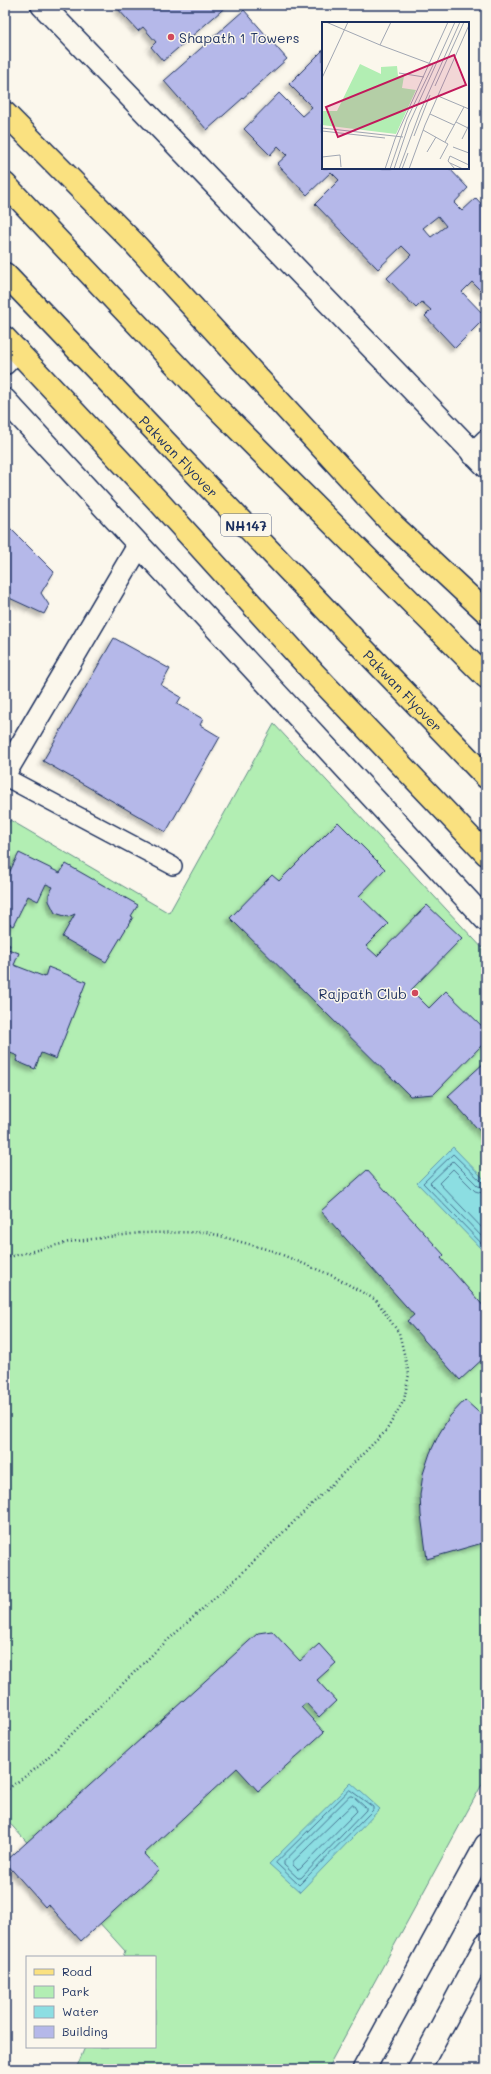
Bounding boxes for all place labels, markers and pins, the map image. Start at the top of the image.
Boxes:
place label: Shapath 1 Towers [179,28,300,47]
marker: Shapath 1 Towers [166,32,176,42]
place label: Rajpath Club [319,984,407,1003]
marker: Rajpath Club [410,988,420,998]

